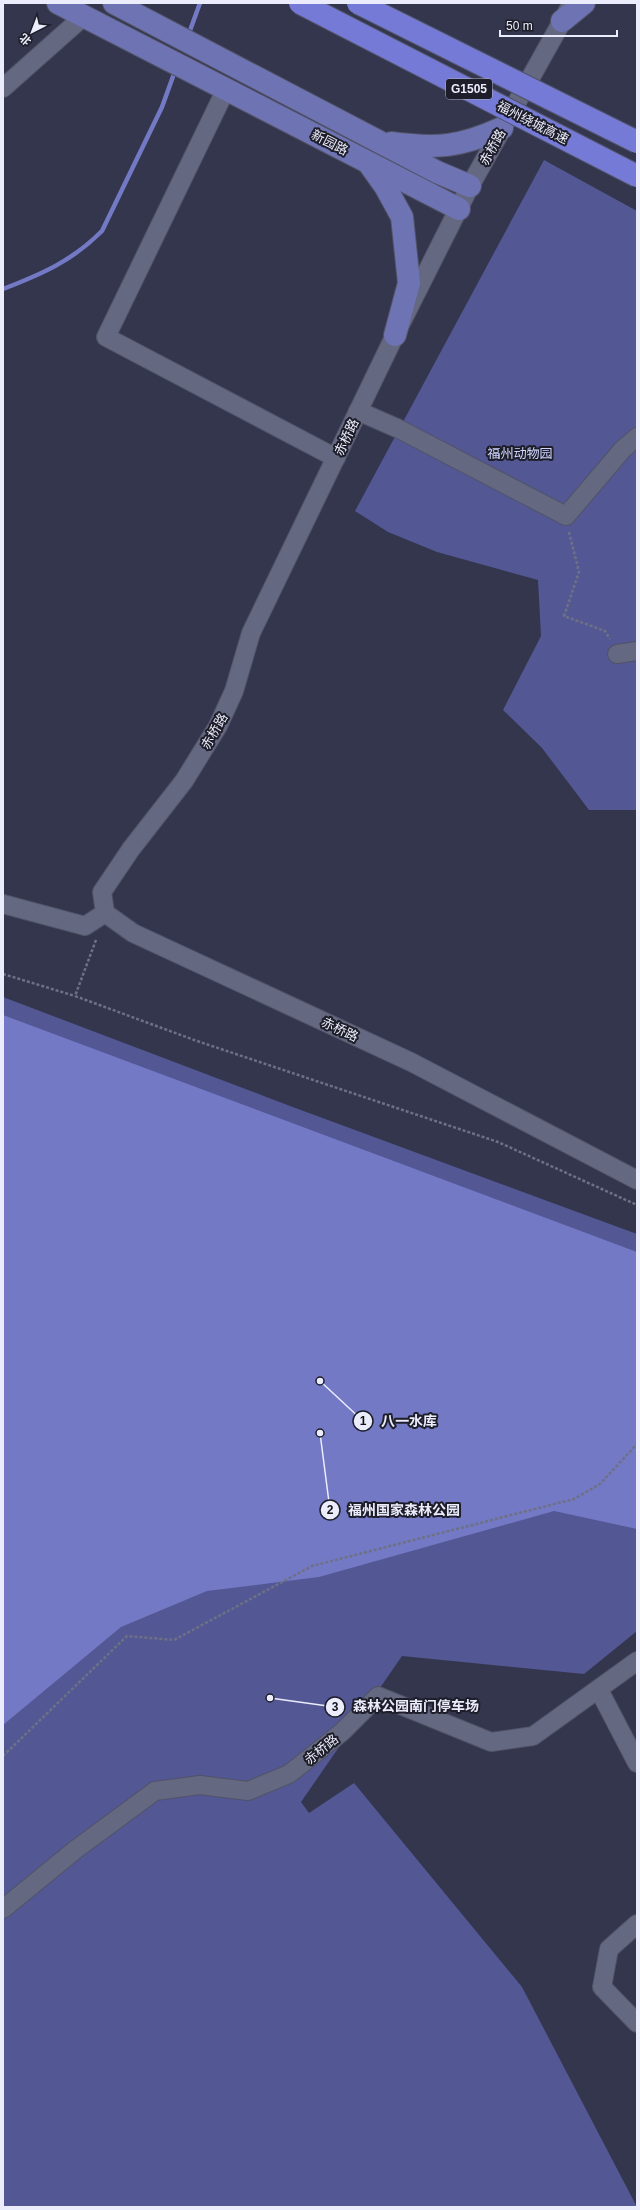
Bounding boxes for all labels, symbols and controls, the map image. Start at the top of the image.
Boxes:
north arrow [12,12,52,52]
scale bar [500,12,617,38]
text: 50 m [506,19,533,33]
text: 北 [17,31,33,48]
road number: G1505 [446,79,492,99]
street label: 福州绕城高速 [495,98,571,147]
street label: 新园路 [309,127,351,158]
street label: 赤桥路 [476,127,508,168]
street label: 赤桥路 [331,416,361,458]
park label: 福州动物园 [487,446,553,461]
street label: 赤桥路 [198,711,231,752]
street label: 赤桥路 [319,1014,361,1044]
callout: 八一水库 [353,1408,445,1434]
text: 八一水库 [381,1413,437,1429]
text: 1 [360,1414,367,1428]
callout: 福州国家森林公园 [320,1497,468,1523]
text: 福州国家森林公园 [348,1502,460,1518]
text: 2 [327,1503,334,1517]
callout: 森林公园南门停车场 [325,1694,487,1720]
text: 森林公园南门停车场 [353,1698,479,1714]
text: 3 [332,1700,339,1714]
street label: 赤桥路 [301,1731,341,1767]

